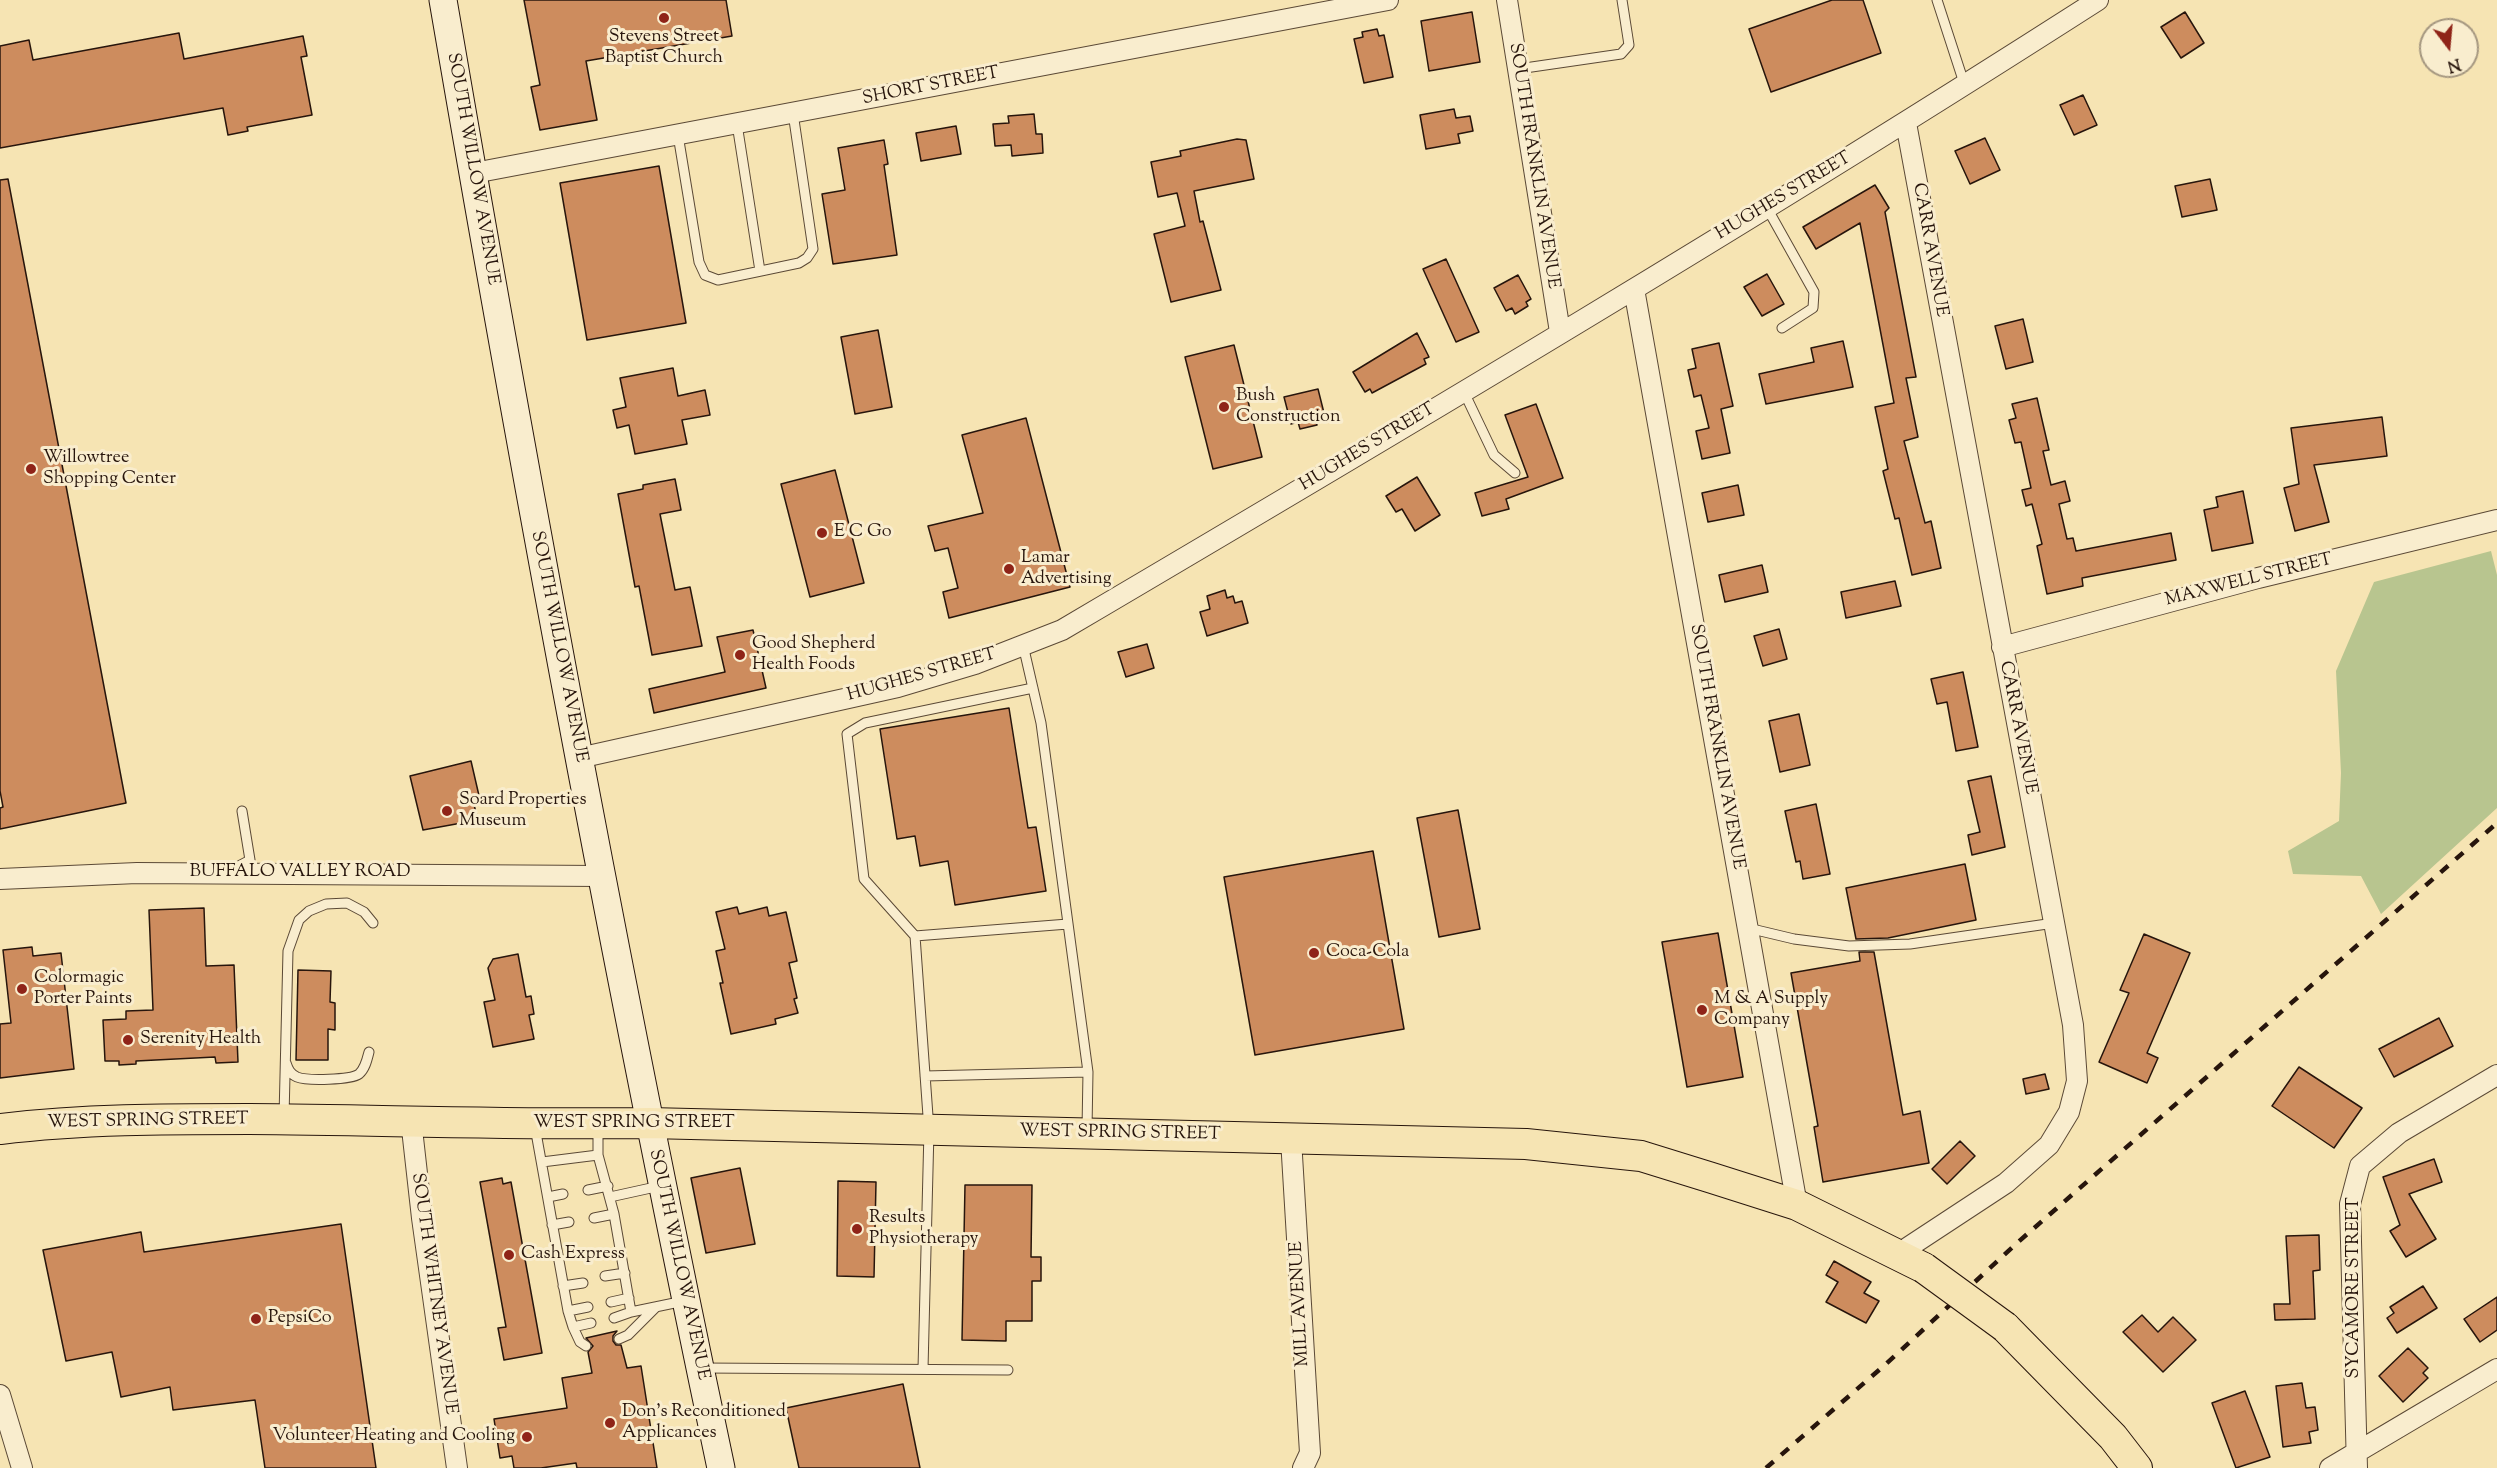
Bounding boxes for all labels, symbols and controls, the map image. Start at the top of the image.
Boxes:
marker: Stevens Street Baptist Church [657,11,671,25]
north arrow [2419,18,2479,78]
place label: Stevens Street Baptist Church [605,27,723,70]
street label: SOUTH FRANKLIN AVENUE [1503,41,1563,291]
street label: SOUTH WILLOW AVENUE [441,51,503,287]
text: N [2444,51,2463,77]
street label: SHORT STREET [861,63,1001,111]
street label: HUGHES STREET [1712,148,1856,246]
street label: CARR AVENUE [1907,181,1951,319]
place label: Bush Construction [1236,386,1341,428]
street label: HUGHES STREET [1296,399,1440,497]
marker: Bush Construction [1217,400,1231,414]
place label: Willowtree Shopping Center [43,448,176,490]
marker: Willowtree Shopping Center [24,462,38,476]
place label: E C Go [834,522,892,544]
marker: E C Go [815,526,829,540]
street label: SOUTH WILLOW AVENUE [525,529,591,765]
place label: Lamar Advertising [1021,548,1111,590]
street label: MAXWELL STREET [2163,550,2335,612]
marker: Lamar Advertising [1002,562,1016,576]
street label: SOUTH FRANKLIN AVENUE [1684,623,1748,871]
place label: Good Shepherd Health Foods [752,634,875,676]
street label: HUGHES STREET [845,644,999,708]
marker: Good Shepherd Health Foods [733,648,747,662]
street label: CARR AVENUE [1993,659,2041,797]
place label: Soard Properties Museum [459,790,586,832]
marker: Soard Properties Museum [440,804,454,818]
street label: BUFFALO VALLEY ROAD [189,862,411,884]
place label: Coca-Cola [1326,942,1409,964]
marker: Coca-Cola [1307,946,1321,960]
place label: Colormagic Porter Paints [34,968,132,1010]
marker: Colormagic Porter Paints [15,982,29,996]
place label: M & A Supply Company [1714,989,1828,1032]
marker: M & A Supply Company [1695,1003,1709,1017]
place label: Serenity Health [140,1029,261,1051]
marker: Serenity Health [121,1033,135,1047]
street label: WEST SPRING STREET [47,1109,249,1135]
street label: WEST SPRING STREET [533,1113,735,1135]
street label: WEST SPRING STREET [1019,1121,1221,1147]
street label: SOUTH WILLOW AVENUE [643,1148,713,1382]
street label: SOUTH WHITNEY AVENUE [405,1172,461,1416]
street label: SYCAMORE STREET [2344,1197,2366,1379]
place label: Results Physiotherapy [869,1208,979,1250]
marker: Results Physiotherapy [850,1222,864,1236]
street label: MILL AVENUE [1287,1241,1315,1367]
place label: Cash Express [521,1244,625,1266]
marker: Cash Express [502,1248,516,1262]
place label: PepsiCo [268,1308,332,1330]
marker: PepsiCo [249,1312,263,1326]
place label: Don's Reconditioned Applicances [622,1402,786,1444]
marker: Don's Reconditioned Applicances [603,1416,617,1430]
place label: Volunteer Heating and Cooling [272,1426,515,1448]
marker: Volunteer Heating and Cooling [520,1430,534,1444]

